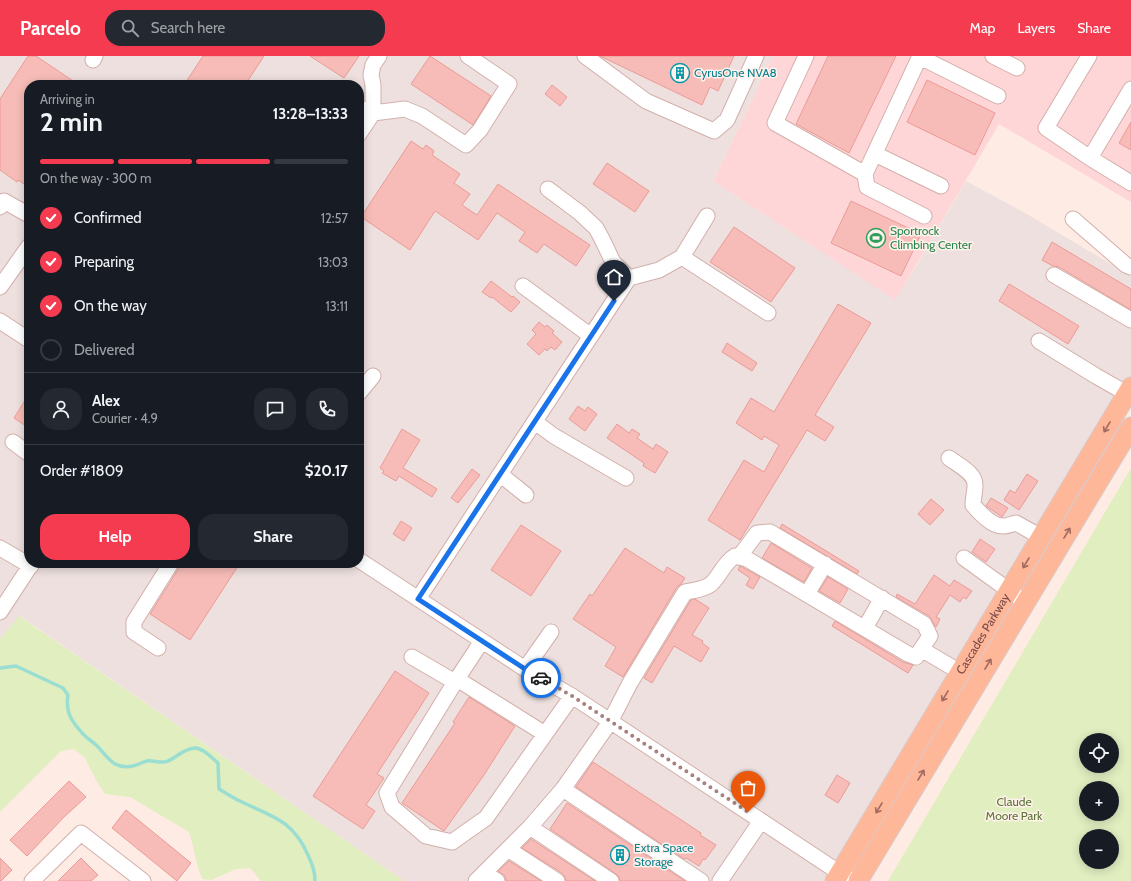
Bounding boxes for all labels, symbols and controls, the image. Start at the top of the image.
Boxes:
search box [105,10,385,46]
text: Parcelo [20,17,81,40]
icon: search [119,17,141,39]
text: Search here [151,19,225,37]
text: Map [970,19,995,37]
text: Layers [1017,19,1055,37]
text: Share [1077,19,1111,37]
building icon: CyrusOne NVA8 [669,62,691,84]
place label: CyrusOne NVA8 [694,65,777,80]
text: Arriving in [40,91,95,107]
text: 13:28–13:33 [273,105,348,123]
text: 2 min [40,106,103,138]
text: On the way · 300 m [40,170,152,186]
icon: check [40,207,62,229]
text: Confirmed [74,209,142,227]
text: 12:57 [321,210,348,226]
place label: Sportrock Climbing Center [890,223,972,252]
sports icon: Sportrock Climbing Center [865,227,887,249]
icon: check [40,251,62,273]
text: Preparing [74,253,134,271]
text: 13:03 [318,254,348,270]
pin [597,260,631,301]
icon: home [603,266,625,288]
icon: check [40,295,62,317]
text: On the way [74,297,147,315]
text: 13:11 [326,298,348,314]
text: Delivered [74,341,135,359]
button: person [40,388,82,430]
button: chat [254,388,296,430]
button: phone [306,388,348,430]
text: Alex [92,392,120,410]
text: Courier · 4.9 [92,410,158,426]
one-way arrow [1102,421,1110,433]
text: Order #1809 [40,462,124,480]
text: $20.17 [305,462,348,480]
button: Help [40,514,190,560]
button: Share [198,514,348,560]
one-way arrow [1063,527,1071,539]
one-way arrow [1021,557,1029,569]
street label: Cascades Parkway [953,590,1013,677]
courier [521,658,561,698]
one-way arrow [985,658,993,670]
icon: car [530,667,552,689]
one-way arrow [941,690,949,702]
map controls [1079,733,1119,869]
button: locate [1079,733,1119,773]
one-way arrow [918,769,926,781]
pin [731,771,765,812]
icon: bag [737,777,759,799]
button: + [1079,781,1119,821]
park label: Claude Moore Park [986,794,1043,823]
one-way arrow [874,802,882,814]
button: − [1079,829,1119,869]
place label: Extra Space Storage [634,840,693,869]
building icon: Extra Space Storage [609,844,631,866]

